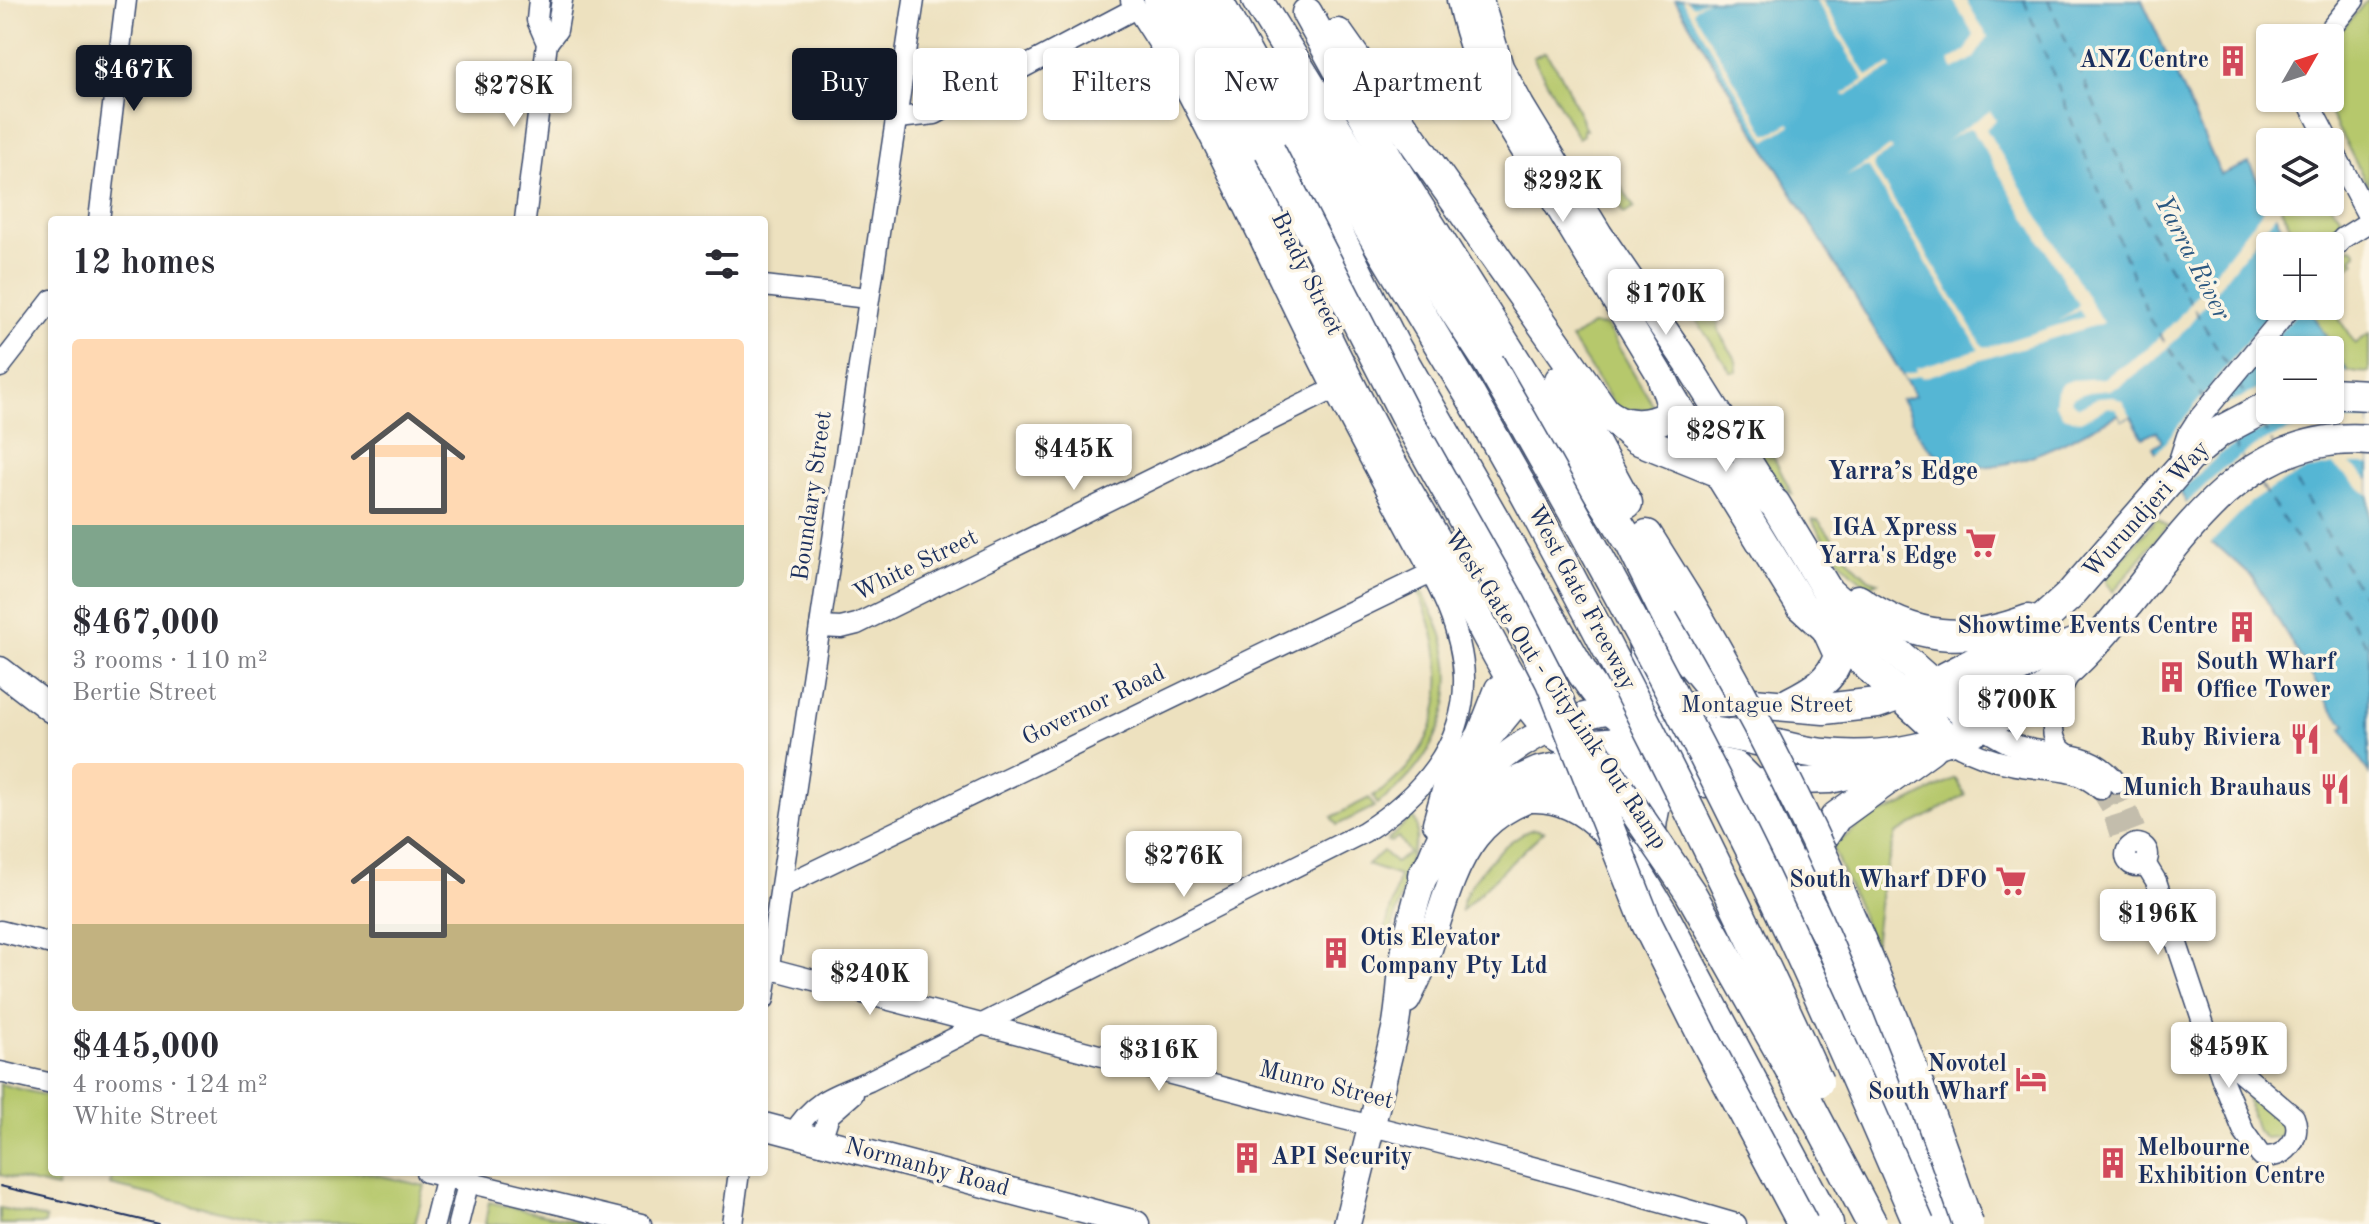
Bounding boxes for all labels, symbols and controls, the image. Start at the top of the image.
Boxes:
north arrow [2256,24,2344,112]
map controls [2256,24,2344,424]
building icon: ANZ Centre [2216,44,2250,78]
pin: $467K [78,45,190,113]
chip: Buy [792,48,897,120]
chip: Rent [913,48,1027,120]
chip: Filters [1043,48,1179,120]
chip: New [1195,48,1308,120]
chip: Apartment [1324,48,1511,120]
place label: ANZ Centre [2079,49,2209,73]
text: $467K [94,58,174,84]
pin: $278K [458,61,570,129]
text: $278K [474,74,554,100]
button: layers [2256,128,2344,216]
pin: $292K [1507,156,1619,224]
text: $292K [1523,169,1603,195]
water label: Yarra River [2150,191,2235,325]
street label: Brady Street [1266,209,1346,339]
button: + [2256,232,2344,320]
icon: filters [700,242,744,286]
text: 12 homes [72,247,215,281]
pin: $170K [1610,269,1722,337]
text: $170K [1626,282,1706,308]
button: − [2256,336,2344,424]
icon: home [336,391,480,535]
pin: $287K [1670,406,1782,474]
street label: Boundary Street [789,409,837,583]
text: $287K [1686,419,1766,445]
pin: $445K [1018,424,1130,492]
text: $445K [1034,437,1114,463]
street label: Wurundjeri Way [2079,437,2215,583]
district label: Yarra’s Edge [1828,459,1978,485]
street label: West Gate Freeway [1522,502,1640,695]
place label: IGA Xpress Yarra's Edge [1819,517,1957,569]
street label: White Street [850,526,982,606]
street label: West Gate Out - CityLink Out Ramp [1439,526,1671,854]
supermarket icon: IGA Xpress Yarra's Edge [1964,526,1998,560]
text: $467,000 [72,607,220,641]
building icon: Showtime Events Centre [2225,610,2259,644]
place label: Showtime Events Centre [1957,615,2218,639]
text: 3 rooms · 110 m² [72,648,268,674]
place label: South Wharf Office Tower [2196,651,2337,703]
building icon: South Wharf Office Tower [2155,660,2189,694]
street label: Governor Road [1019,661,1169,751]
pin: $700K [1961,675,2073,743]
text: Bertie Street [72,680,217,706]
text: $700K [1977,688,2057,714]
street label: Montague Street [1681,694,1853,718]
restaurant icon: Ruby Riviera [2288,722,2322,756]
place label: Ruby Riviera [2140,727,2281,751]
restaurant icon: Munich Brauhaus [2318,772,2352,806]
place label: Munich Brauhaus [2123,777,2311,801]
icon: home [336,815,480,959]
pin: $276K [1128,831,1240,899]
text: $276K [1144,844,1224,870]
supermarket icon: South Wharf DFO [1994,864,2028,898]
place label: South Wharf DFO [1789,869,1987,893]
pin: $196K [2102,889,2214,957]
text: $196K [2118,902,2198,928]
place label: Otis Elevator Company Pty Ltd [1360,927,1548,979]
building icon: Otis Elevator Company Pty Ltd [1319,936,1353,970]
pin: $240K [814,949,926,1017]
text: $240K [830,962,910,988]
pin: $459K [2173,1022,2285,1090]
pin: $316K [1103,1025,1215,1093]
text: $445,000 [72,1031,220,1065]
text: $459K [2189,1035,2269,1061]
text: $316K [1119,1038,1199,1064]
place label: Novotel South Wharf [1868,1053,2009,1105]
street label: Munro Street [1256,1058,1396,1114]
hotel icon: Novotel South Wharf [2014,1062,2048,1096]
text: 4 rooms · 124 m² [72,1072,268,1098]
text: White Street [72,1104,218,1130]
street label: Normanby Road [842,1135,1012,1201]
place label: Melbourne Exhibition Centre [2137,1137,2325,1189]
building icon: API Security [1230,1141,1264,1175]
place label: API Security [1271,1146,1413,1170]
building icon: Melbourne Exhibition Centre [2096,1146,2130,1180]

